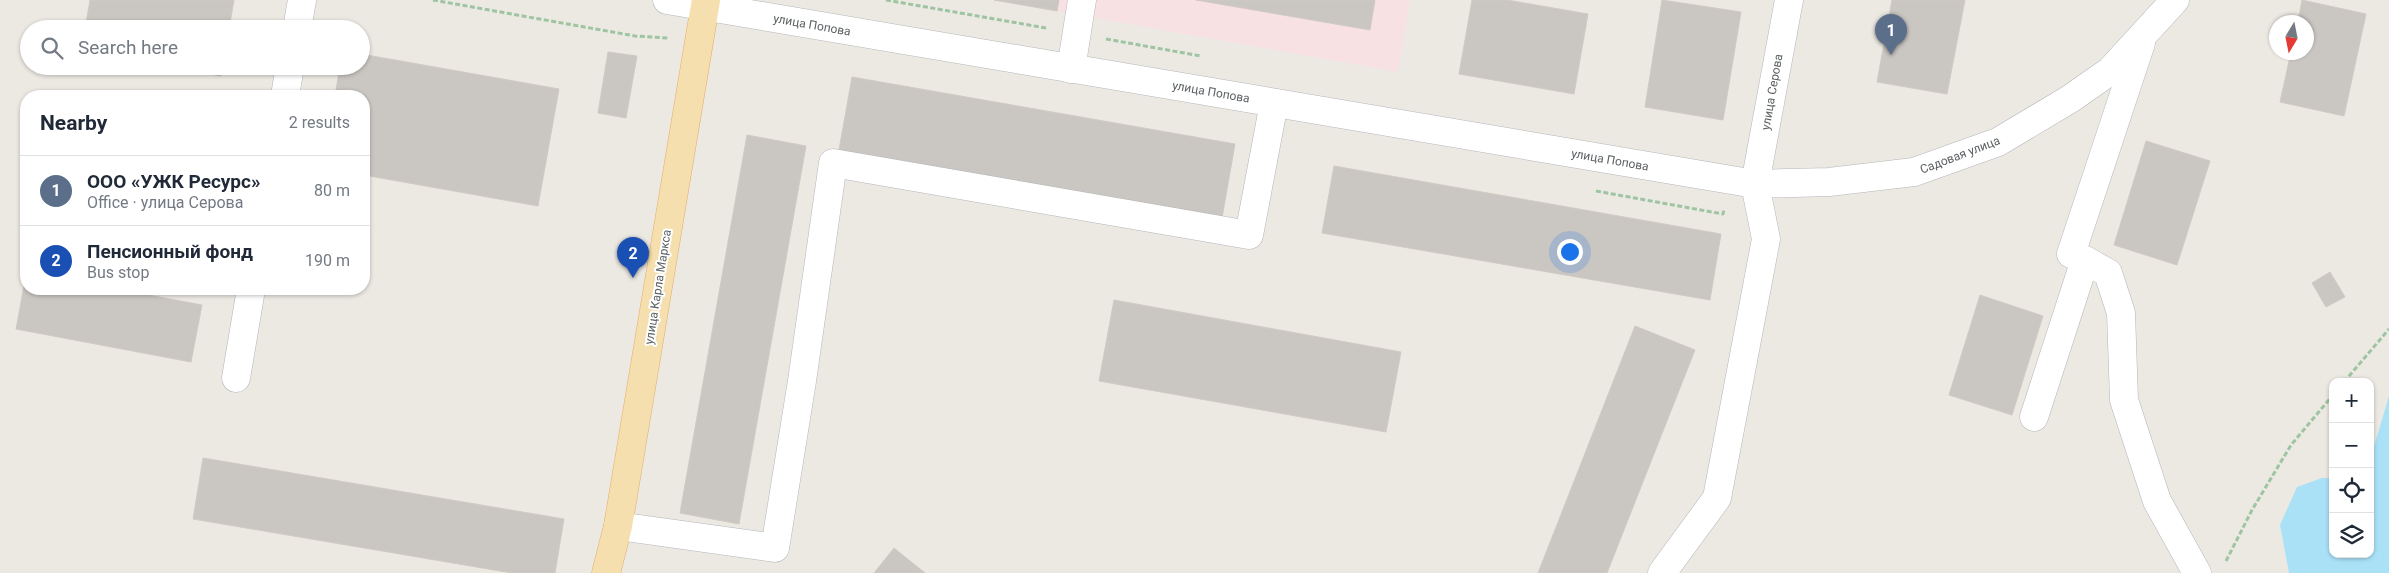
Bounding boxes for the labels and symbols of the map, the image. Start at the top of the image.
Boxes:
street label: улица Попова [772,11,852,39]
pin: 1 [1875,14,1907,55]
north arrow [2269,15,2314,60]
street label: улица Серова [1758,53,1786,131]
street label: улица Попова [1171,78,1251,106]
street label: Садовая улица [1918,133,2002,177]
street label: улица Попова [1570,146,1650,174]
street label: улица Карла Маркса [642,229,674,345]
pin: 2 [617,237,649,278]
your location [1557,239,1583,265]

